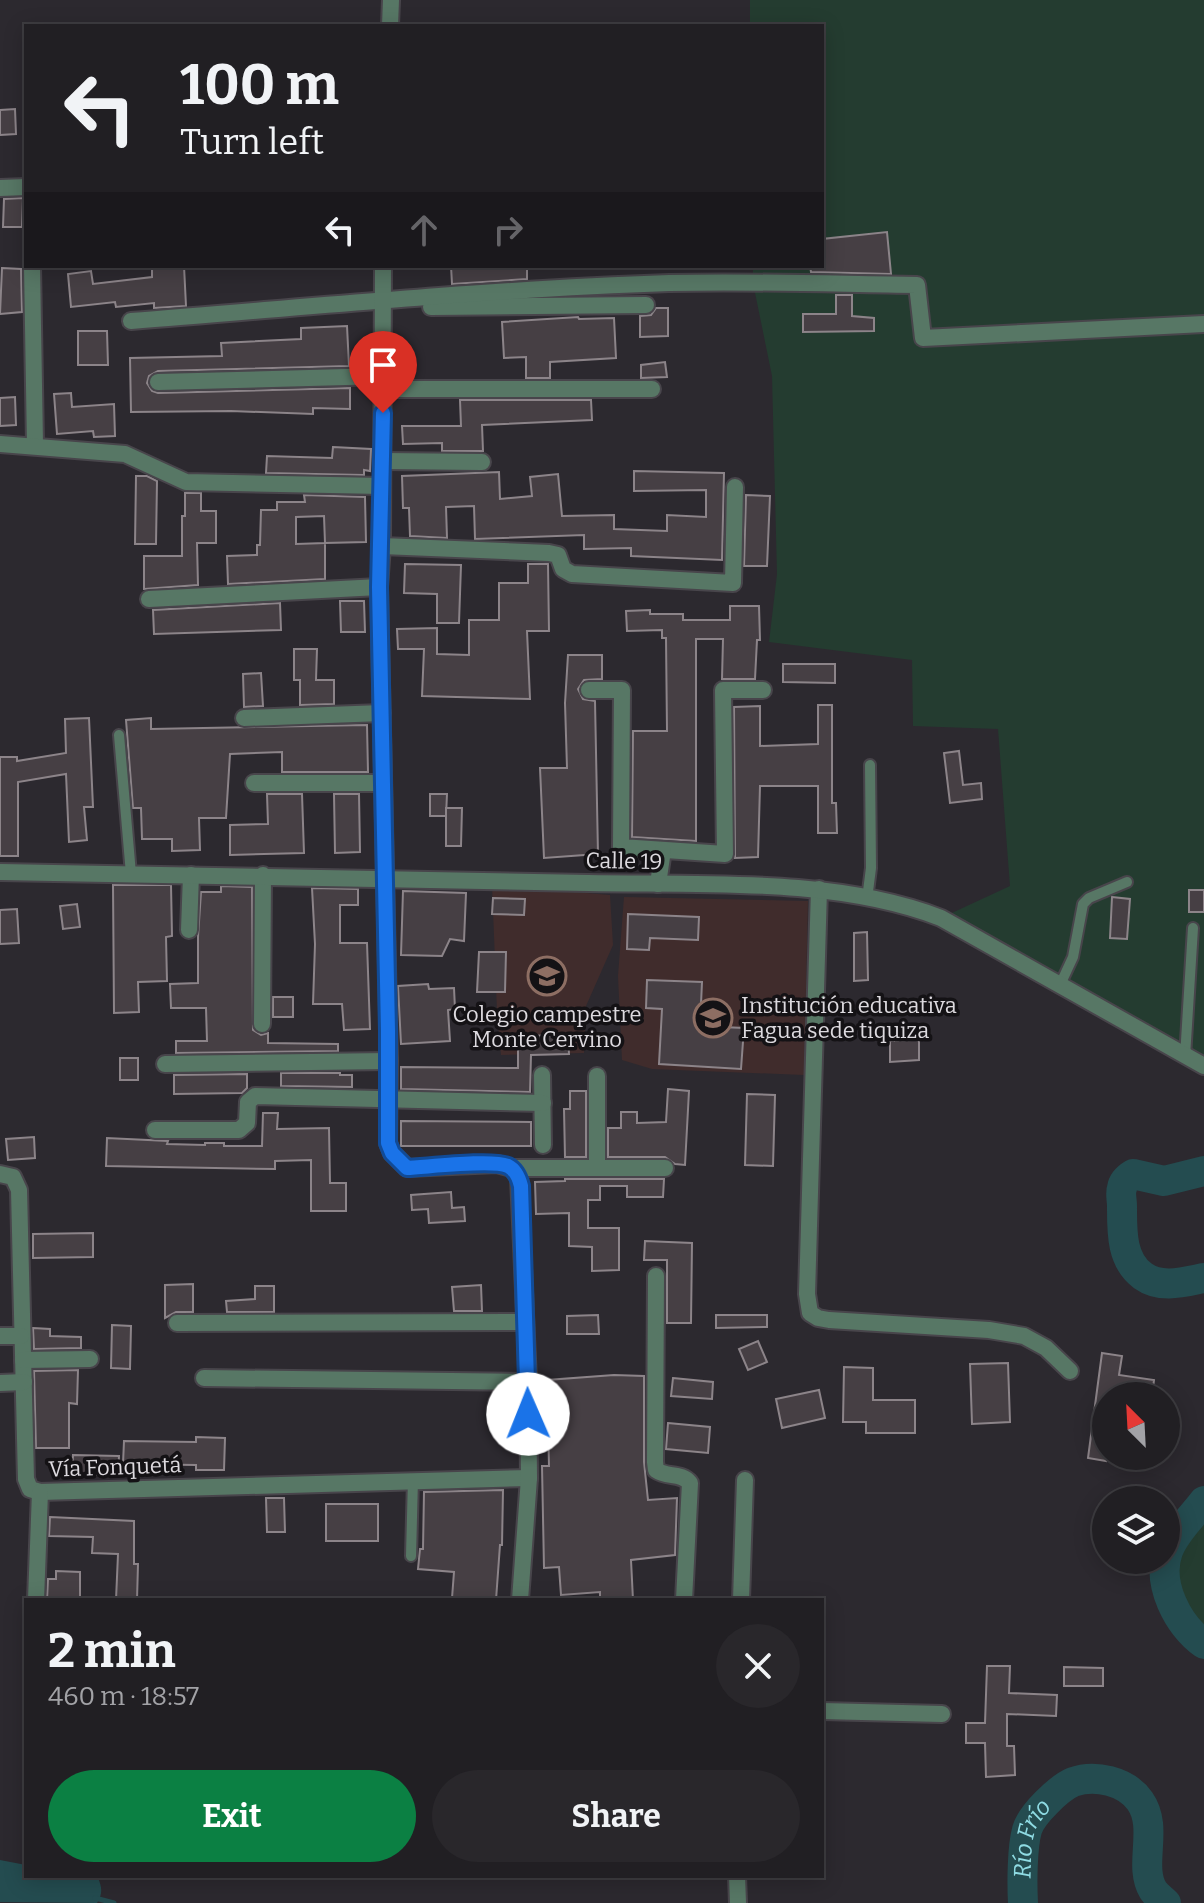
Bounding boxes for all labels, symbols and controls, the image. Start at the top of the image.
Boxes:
text: 100 m [180,52,339,119]
icon: left [48,56,152,160]
text: Turn left [180,120,324,164]
icon: left [318,208,362,252]
icon: ahead [402,208,446,252]
icon: right [486,208,530,252]
pin [349,331,417,413]
icon: arrive [361,343,405,387]
street label: Calle 19 [585,847,663,875]
school or university icon: Colegio campestre Monte Cervino [526,955,568,997]
place label: Institución educativa Fagua sede tiquiza [741,992,957,1044]
school or university icon: Institución educativa Fagua sede tiquiza [692,997,734,1039]
place label: Colegio campestre Monte Cervino [453,1001,642,1053]
position arrow [486,1372,570,1456]
north arrow [1092,1382,1180,1470]
map controls [1092,1382,1180,1574]
street label: Vía Fonquetá [48,1451,182,1483]
button: layers [1092,1486,1180,1574]
text: 2 min [48,1622,176,1680]
button: close [716,1624,800,1708]
text: 460 m · 18:57 [48,1681,199,1712]
button: Exit [48,1770,416,1862]
button: Share [432,1770,800,1862]
water label: Río Frío [1008,1793,1057,1879]

